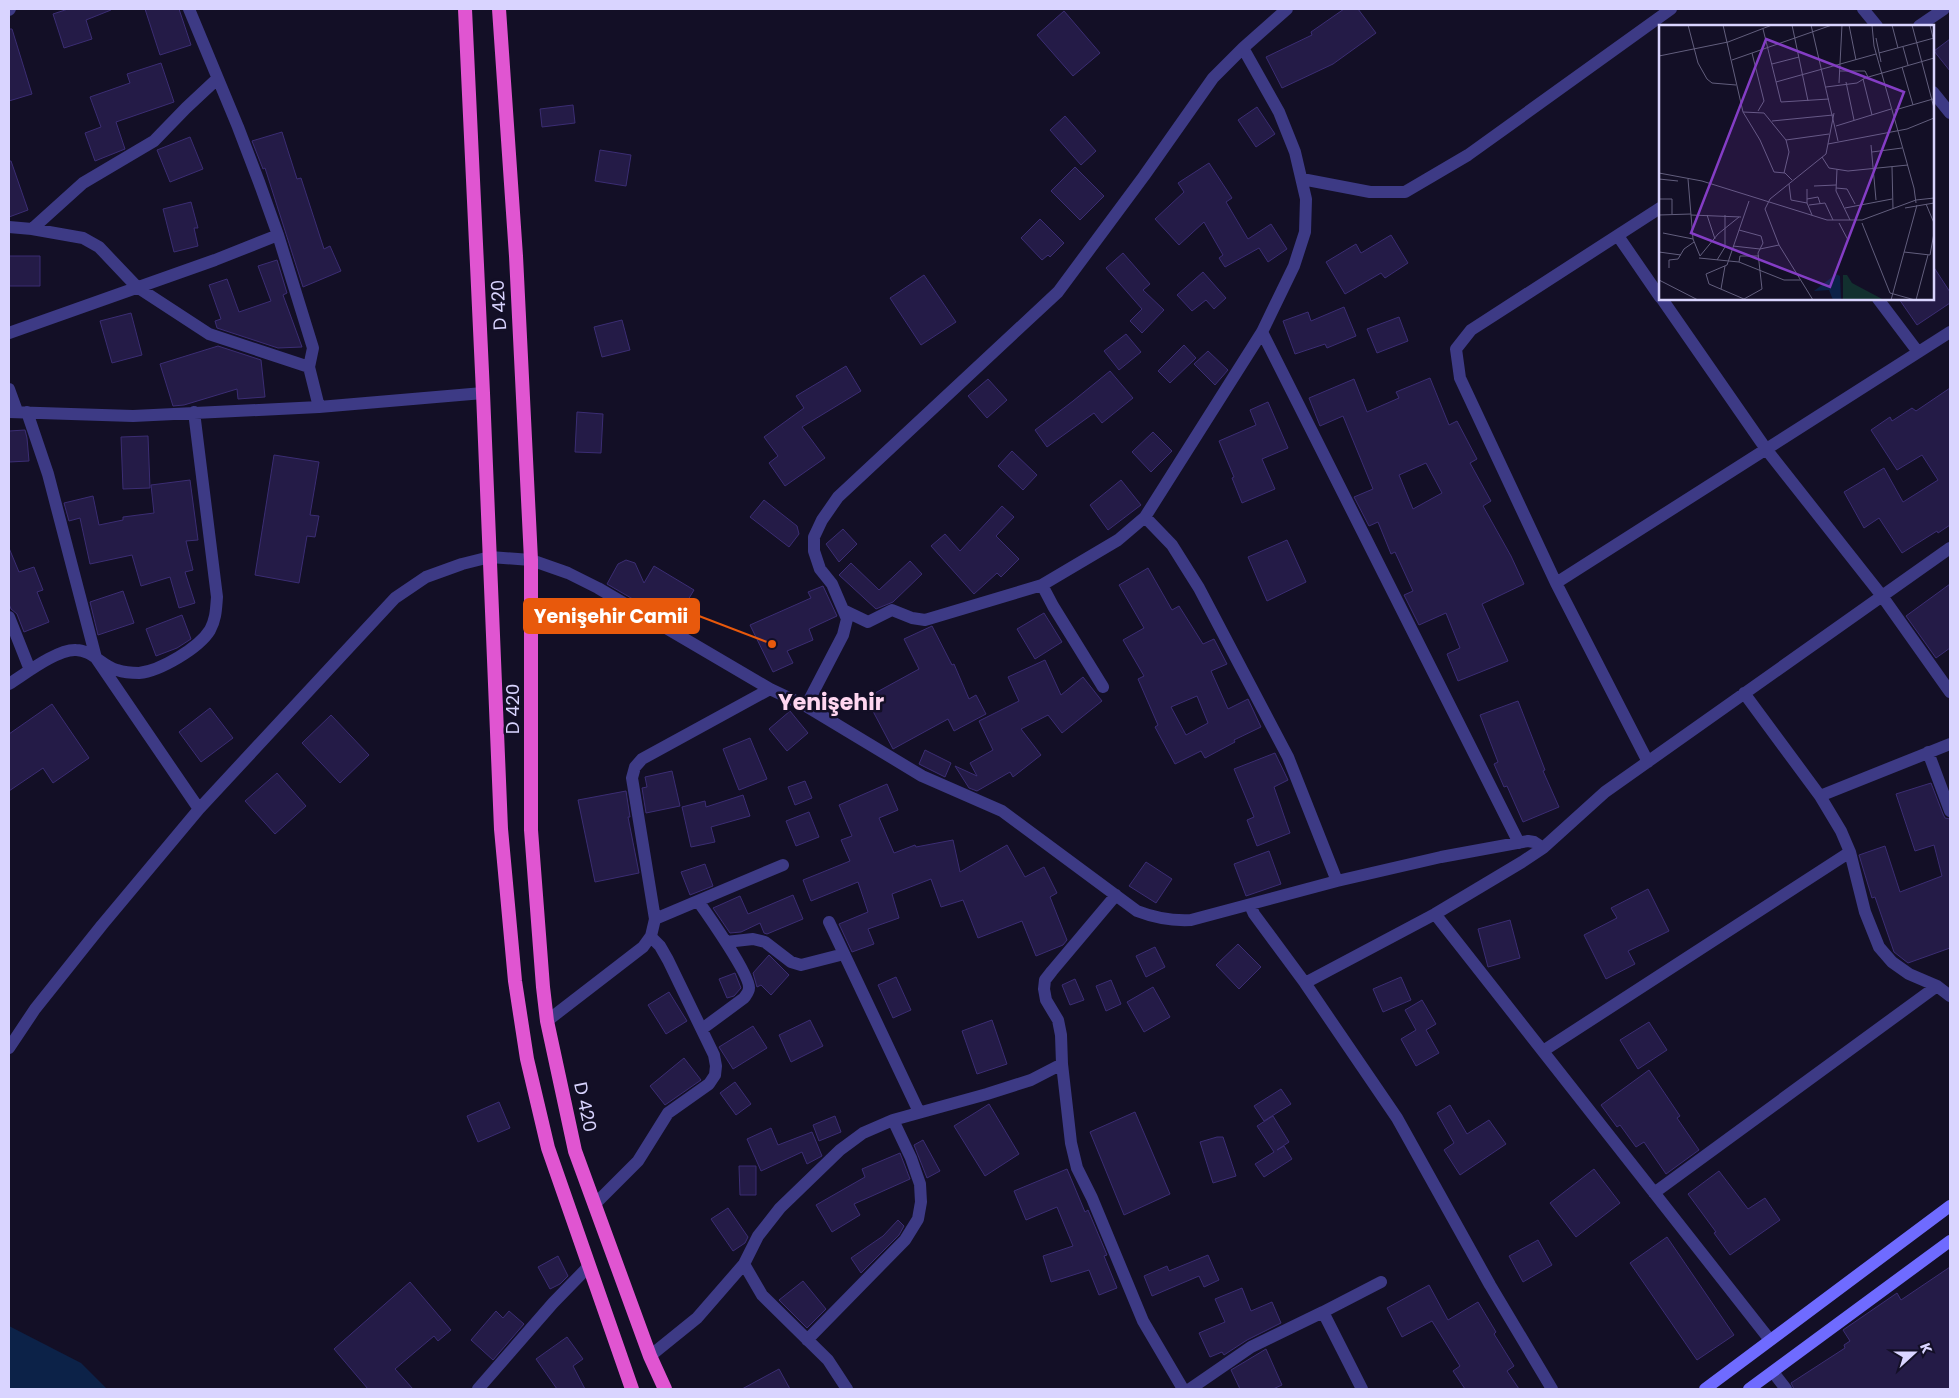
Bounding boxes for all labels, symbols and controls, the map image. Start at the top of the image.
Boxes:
inset map [1659,25,1934,300]
street label: D 420 [485,279,512,331]
callout: Yenişehir Camii [524,599,699,633]
text: Yenişehir Camii [534,603,688,630]
street label: D 420 [500,684,525,734]
district label: Yenişehir [778,687,884,718]
street label: D 420 [568,1080,603,1134]
north arrow [1889,1328,1939,1378]
text: K [1915,1340,1937,1357]

